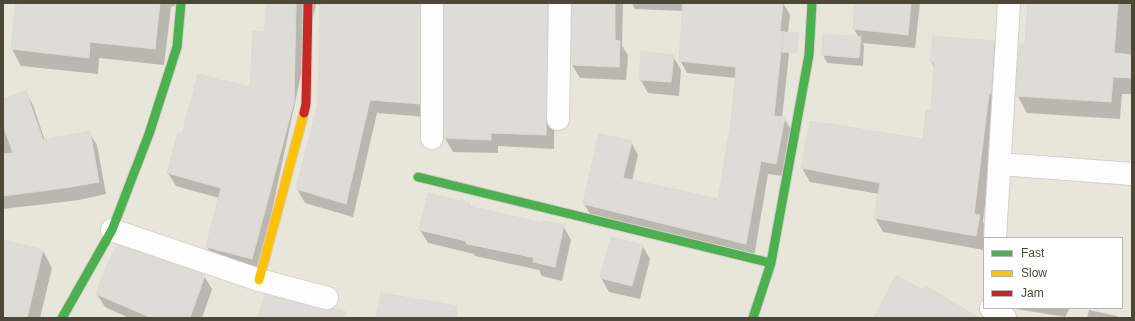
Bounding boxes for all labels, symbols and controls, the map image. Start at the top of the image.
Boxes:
legend [983,237,1123,309]
text: Fast [1021,246,1044,260]
text: Slow [1021,266,1047,280]
text: Jam [1021,286,1044,300]

